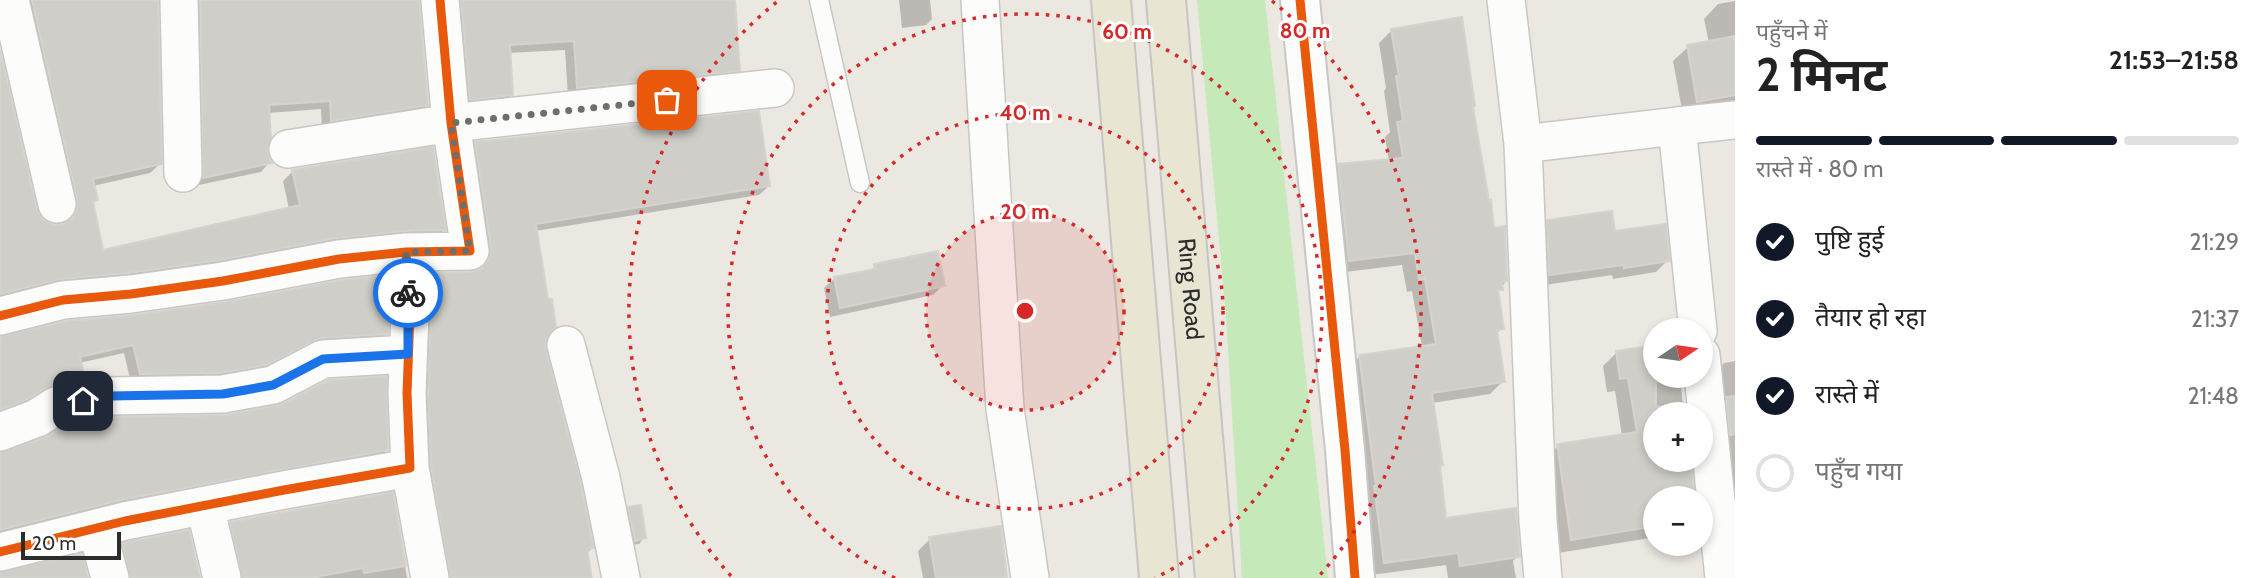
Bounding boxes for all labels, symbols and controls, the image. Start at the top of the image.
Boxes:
text: 80 m [1280,18,1330,43]
text: पहुँचने में [1756,18,1828,46]
text: 60 m [1102,19,1152,44]
text: 21:53–21:58 [2109,44,2239,76]
text: 2 मिनट [1756,47,1887,103]
pin [637,70,697,130]
icon: bag [648,81,686,119]
text: 40 m [1000,100,1050,125]
text: रास्ते में · 80 m [1756,155,1884,183]
text: 20 m [1001,199,1049,224]
icon: check [1756,223,1794,261]
text: पुष्टि हुई [1815,224,1884,256]
text: 21:29 [2190,228,2239,256]
street label: Ring Road [1172,237,1210,341]
courier [373,258,443,328]
icon: bike [389,274,427,312]
centre of rings [1013,299,1037,323]
icon: check [1756,300,1794,338]
text: तैयार हो रहा [1815,301,1926,333]
text: 21:37 [2191,305,2239,333]
north arrow [1643,318,1713,388]
map controls [1643,318,1713,556]
pin [53,371,113,431]
icon: check [1756,377,1794,415]
text: रास्ते में [1815,378,1879,410]
icon: home [64,382,102,420]
text: 21:48 [2187,382,2239,410]
button: + [1643,402,1713,472]
text: पहुँच गया [1815,455,1902,487]
button: − [1643,486,1713,556]
scale bar [21,529,121,561]
text: 20 m [32,532,76,555]

